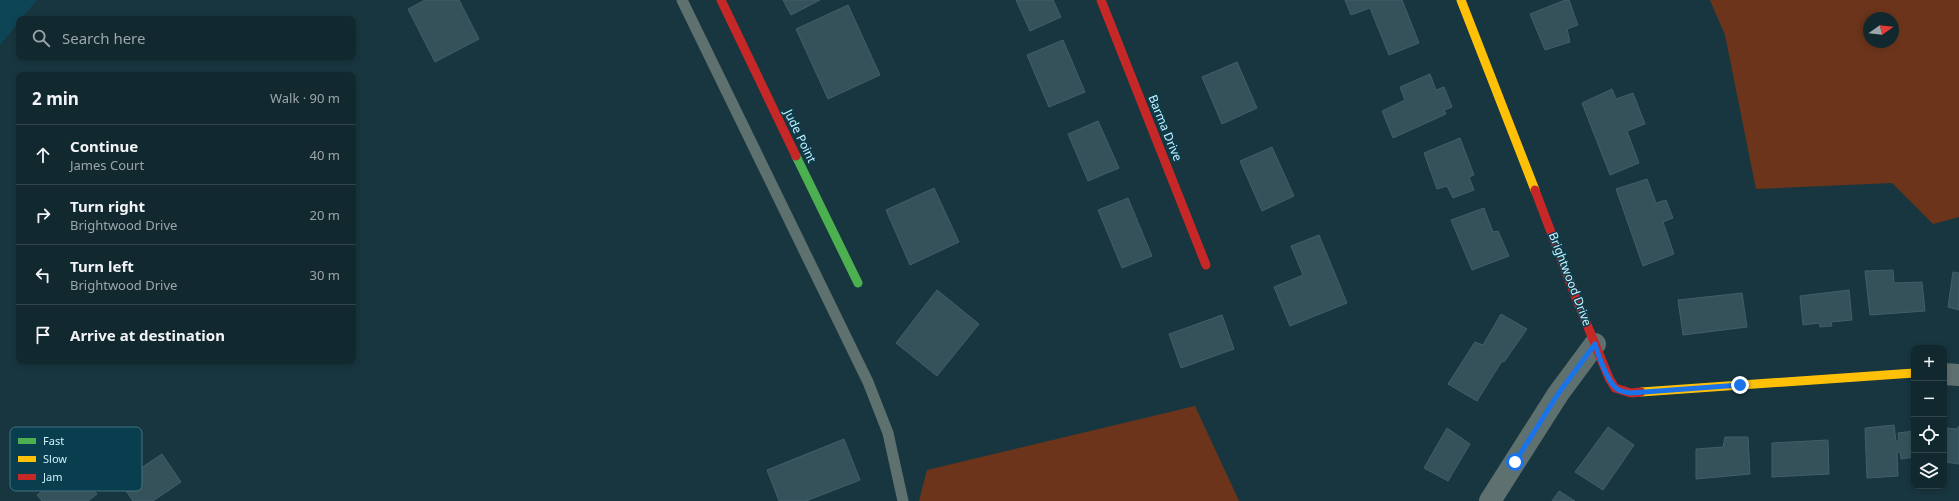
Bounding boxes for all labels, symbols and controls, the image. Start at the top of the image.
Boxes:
north arrow [1863,12,1899,48]
search box [16,16,356,60]
icon: search [30,27,52,49]
text: Search here [62,28,145,48]
text: 2 min [32,87,79,110]
text: Walk · 90 m [270,89,340,107]
street label: Barma Drive [1144,92,1187,164]
street label: Jude Point [780,105,821,166]
text: Continue [70,136,138,156]
icon: ahead [32,144,54,166]
text: 40 m [310,146,340,164]
text: James Court [70,156,144,174]
text: Turn right [70,196,145,216]
icon: right [32,204,54,226]
text: 20 m [310,206,340,224]
text: Brightwood Drive [70,216,177,234]
street label: Brightwood Drive [1545,230,1596,328]
text: Turn left [70,256,134,276]
icon: left [32,264,54,286]
text: 30 m [310,266,340,284]
text: Brightwood Drive [70,276,177,294]
icon: arrive [32,324,54,346]
text: Arrive at destination [70,325,225,345]
map controls [1911,345,1947,489]
button: + [1911,345,1947,381]
route end [1731,376,1749,394]
button: − [1911,381,1947,417]
button: locate [1911,417,1947,453]
legend [10,427,142,491]
text: Fast [43,433,64,448]
text: Slow [43,451,67,466]
route start [1506,453,1524,471]
button: layers [1911,453,1947,489]
text: Jam [42,469,62,484]

